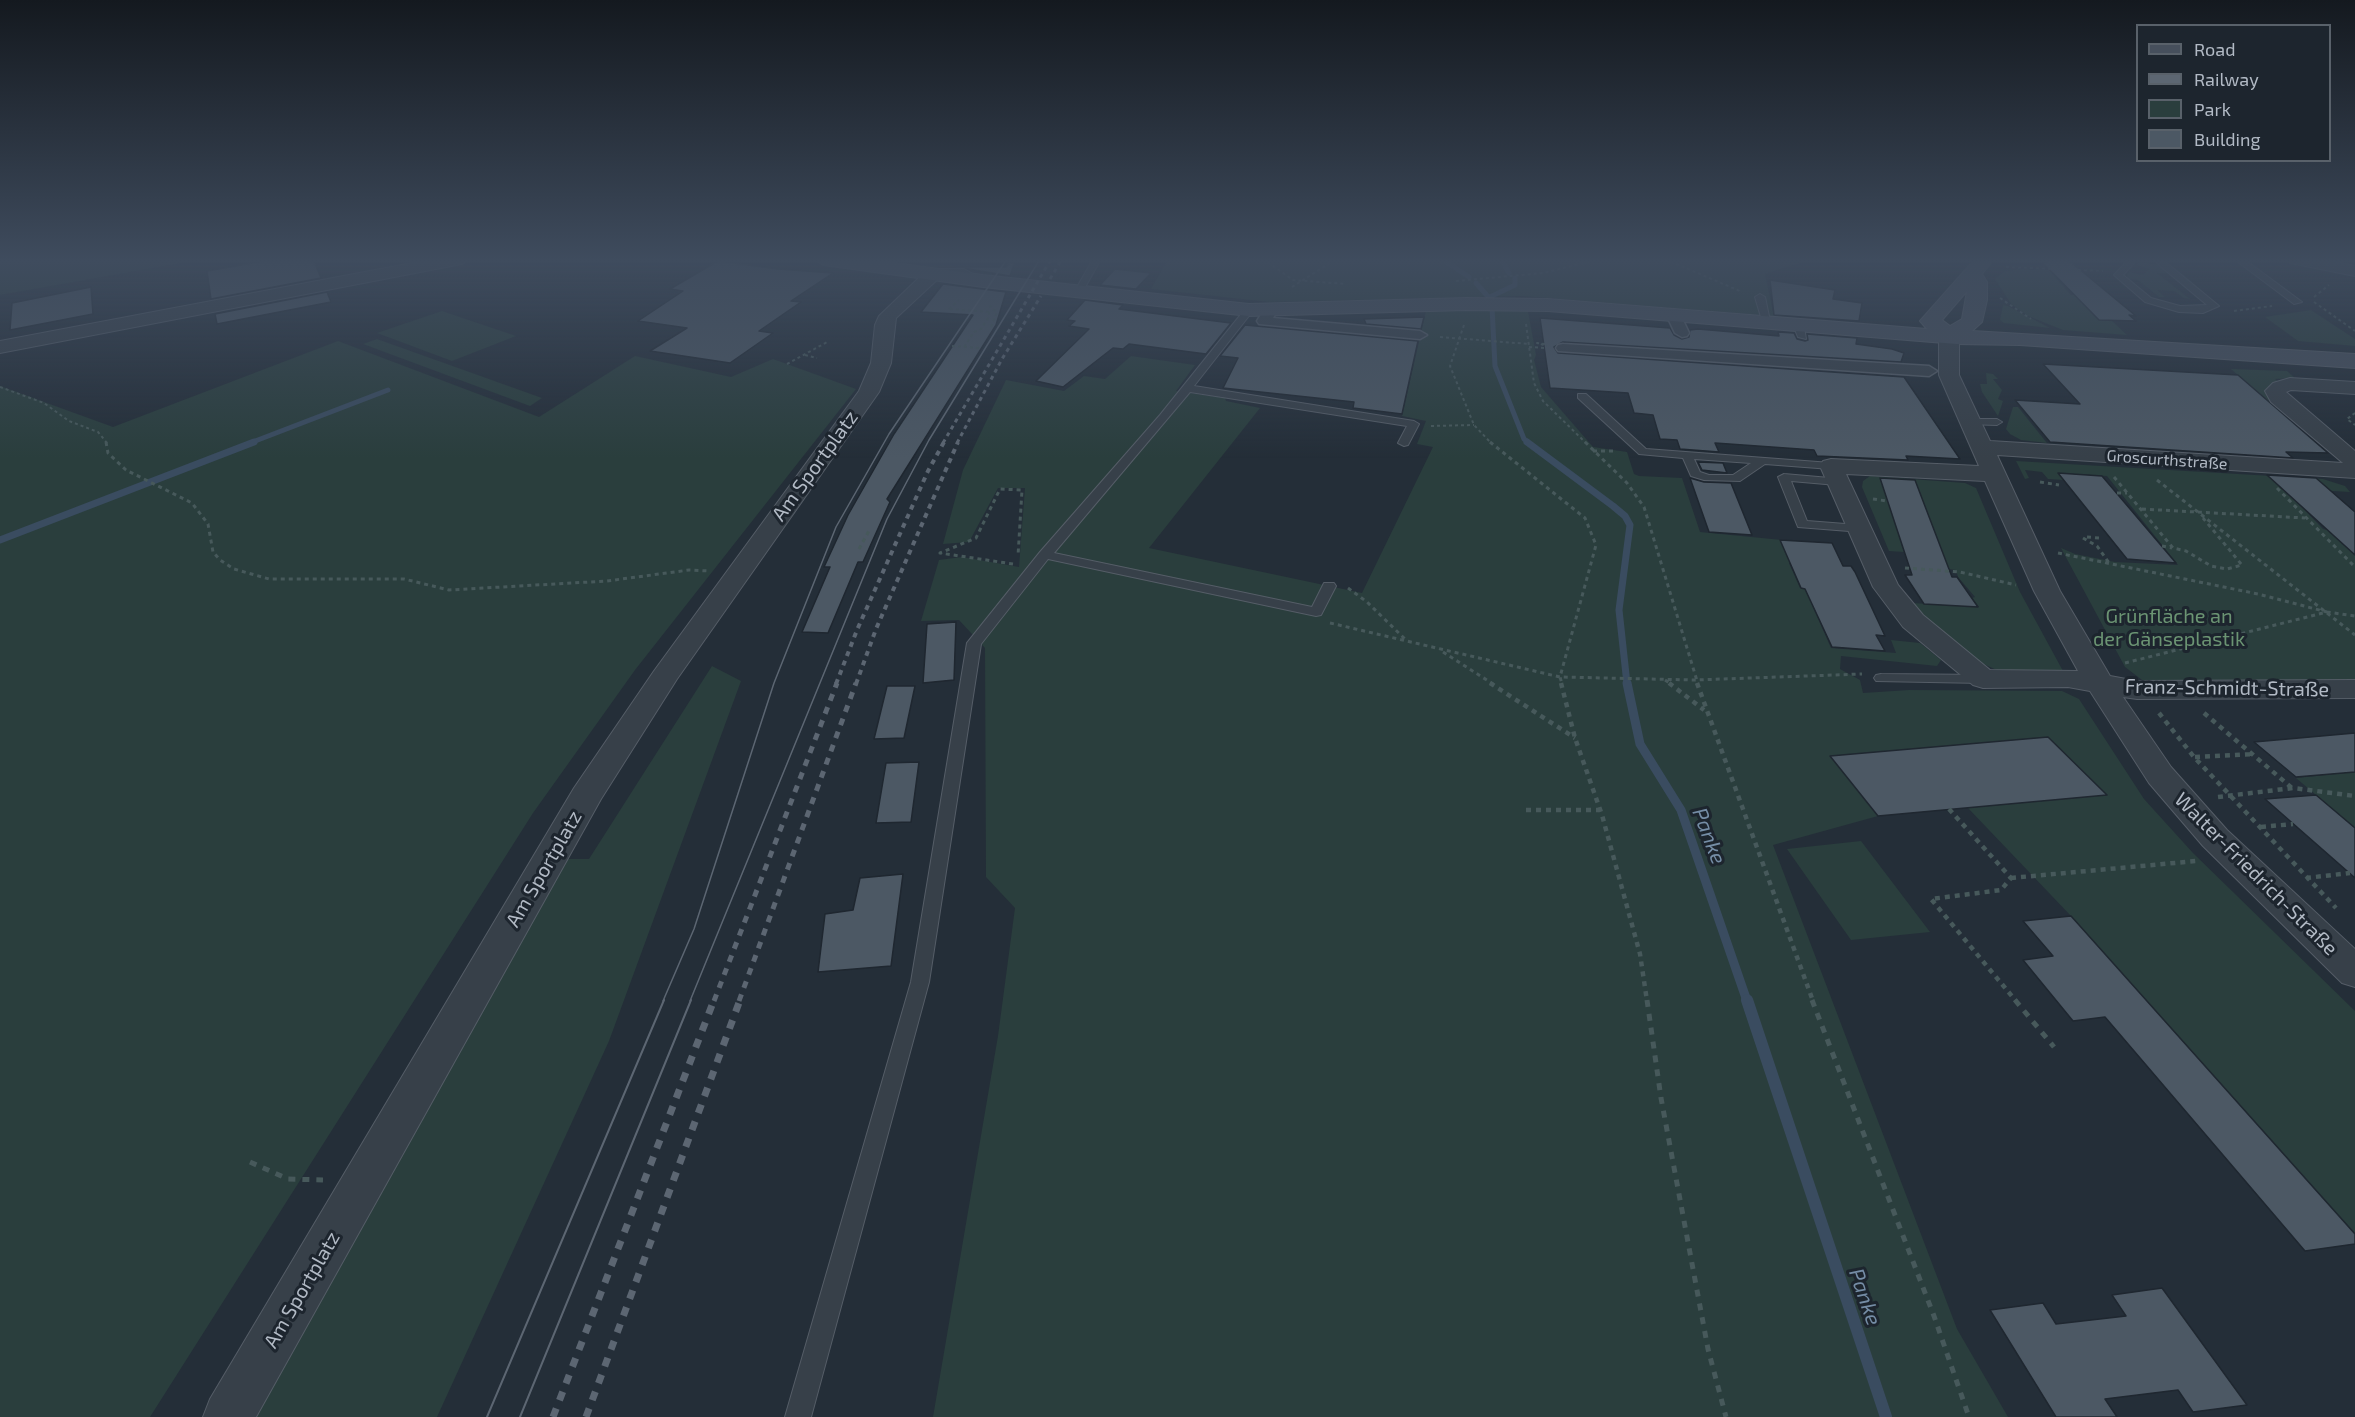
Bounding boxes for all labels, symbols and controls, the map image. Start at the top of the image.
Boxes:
legend [2136,24,2331,162]
text: Road [2194,38,2235,60]
text: Railway [2194,68,2259,90]
text: Park [2194,98,2231,120]
text: Building [2194,128,2261,150]
street label: Am Sportplatz [767,406,863,526]
street label: Groscurthstraße [2106,446,2228,474]
park label: Grünfläche an der Gänseplastik [2093,604,2245,651]
street label: Franz-Schmidt-Straße [2125,674,2329,702]
street label: Walter-Friedrich-Straße [2170,788,2342,960]
water label: Panke [1687,804,1731,868]
street label: Am Sportplatz [501,806,587,932]
street label: Am Sportplatz [259,1227,345,1353]
water label: Panke [1844,1265,1886,1329]

